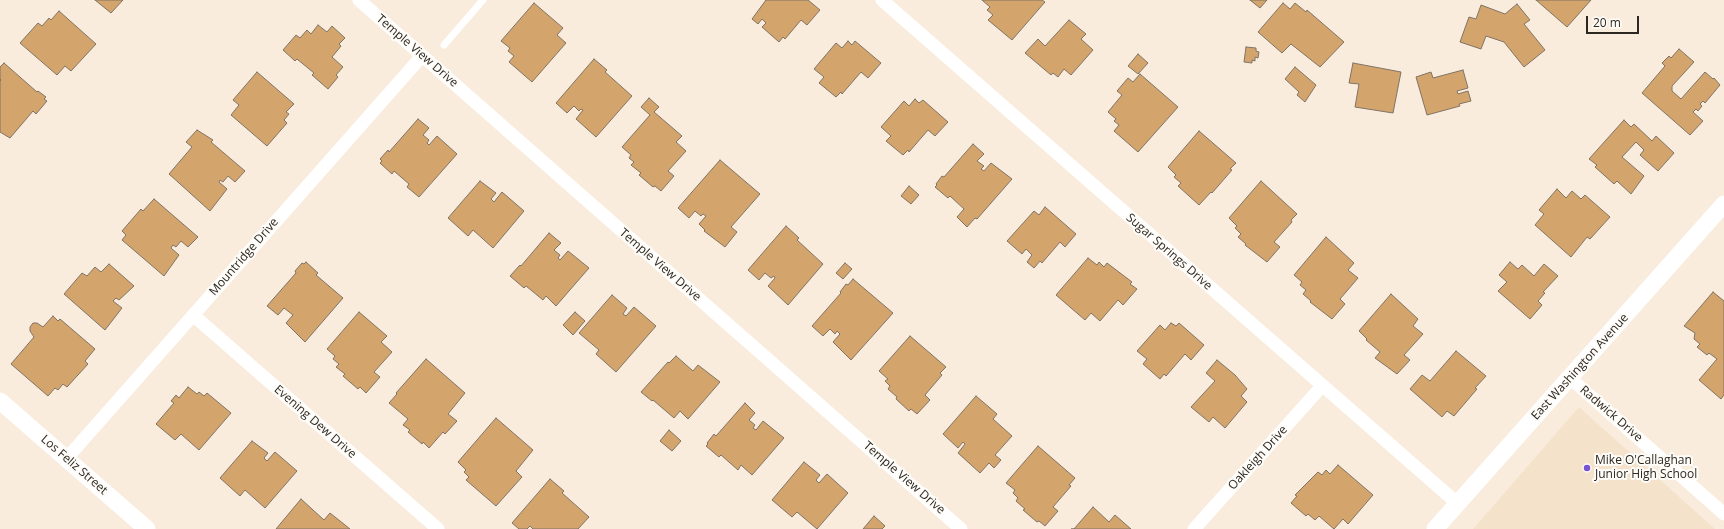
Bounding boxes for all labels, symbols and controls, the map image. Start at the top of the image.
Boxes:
scale bar [1588,8,1641,34]
street label: Temple View Drive [373,12,461,90]
text: 20 m [1593,14,1621,31]
street label: Sugar Springs Drive [1123,211,1215,293]
street label: Mountridge Drive [206,215,282,299]
street label: Temple View Drive [616,226,704,304]
street label: East Washington Avenue [1529,311,1631,423]
street label: Evening Dew Drive [271,382,359,462]
street label: Radwick Drive [1577,383,1645,445]
street label: Oakleigh Drive [1225,423,1291,493]
street label: Los Feliz Street [38,432,110,498]
street label: Temple View Drive [860,439,948,517]
place label: Mike O'Callaghan Junior High School [1595,454,1697,482]
marker: Mike O'Callaghan Junior High School [1582,463,1592,473]

